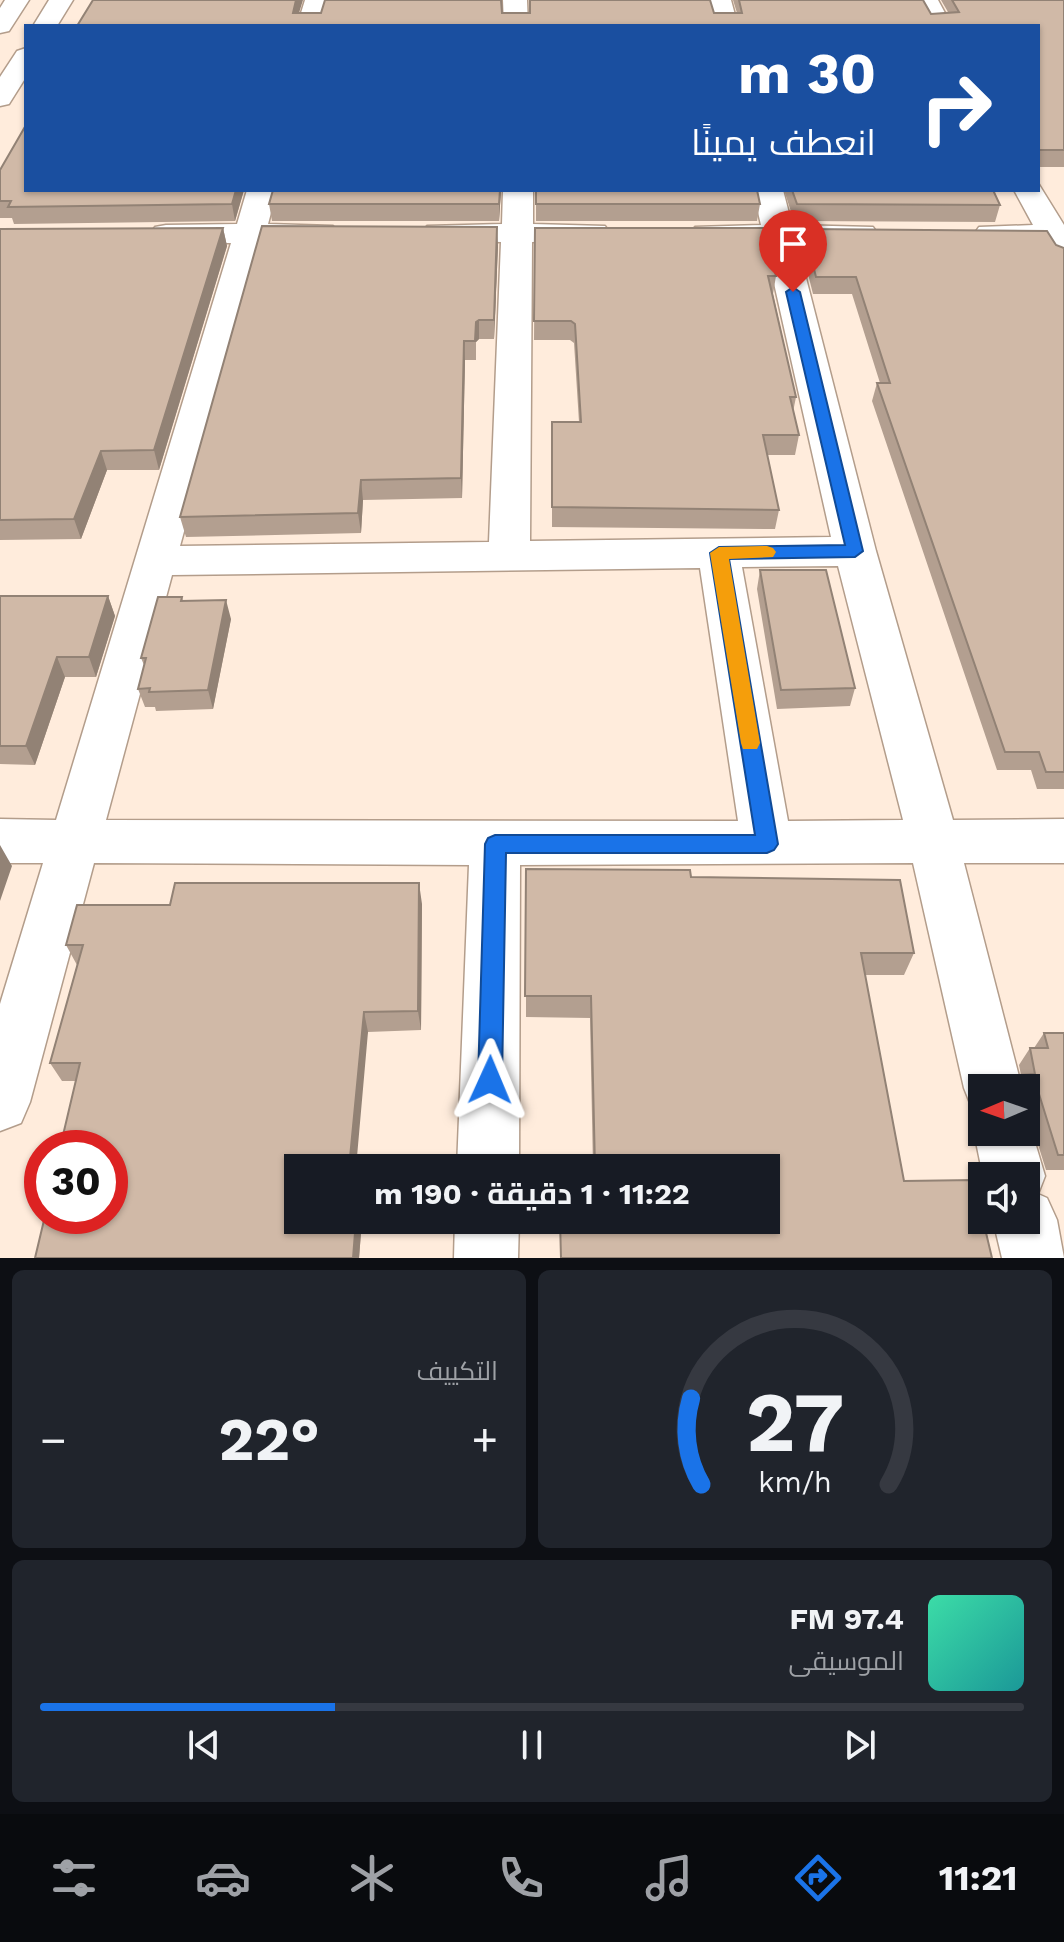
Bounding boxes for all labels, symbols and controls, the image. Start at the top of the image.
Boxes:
text: 30 m [738,41,876,107]
icon: right [904,56,1008,160]
text: انعطف يمينًا [691,122,876,164]
pin [759,210,827,292]
icon: arrive [771,222,815,266]
position arrow [448,1038,532,1122]
north arrow [968,1074,1040,1146]
map controls [968,1074,1040,1234]
speed limit sign: 30 [24,1130,128,1234]
button: sound [968,1162,1040,1234]
text: 11:22 · 1 دقيقة · 190 m [374,1176,690,1211]
text: التكييف [416,1356,498,1386]
text: 27 [746,1374,844,1471]
text: 22° [218,1404,320,1475]
text: − [40,1414,67,1466]
text: + [471,1414,498,1466]
text: km/h [758,1465,832,1499]
text: 97.4 FM [789,1601,904,1636]
text: الموسيقى [789,1646,904,1676]
icon: previous [182,1723,226,1767]
icon: pause [510,1723,554,1767]
icon: next [838,1723,882,1767]
icon: filters [46,1850,102,1906]
icon: car [195,1850,251,1906]
icon: climate [344,1850,400,1906]
icon: phone [493,1850,549,1906]
icon: music [641,1850,697,1906]
icon: directions [790,1850,846,1906]
text: 11:21 [939,1857,1018,1899]

